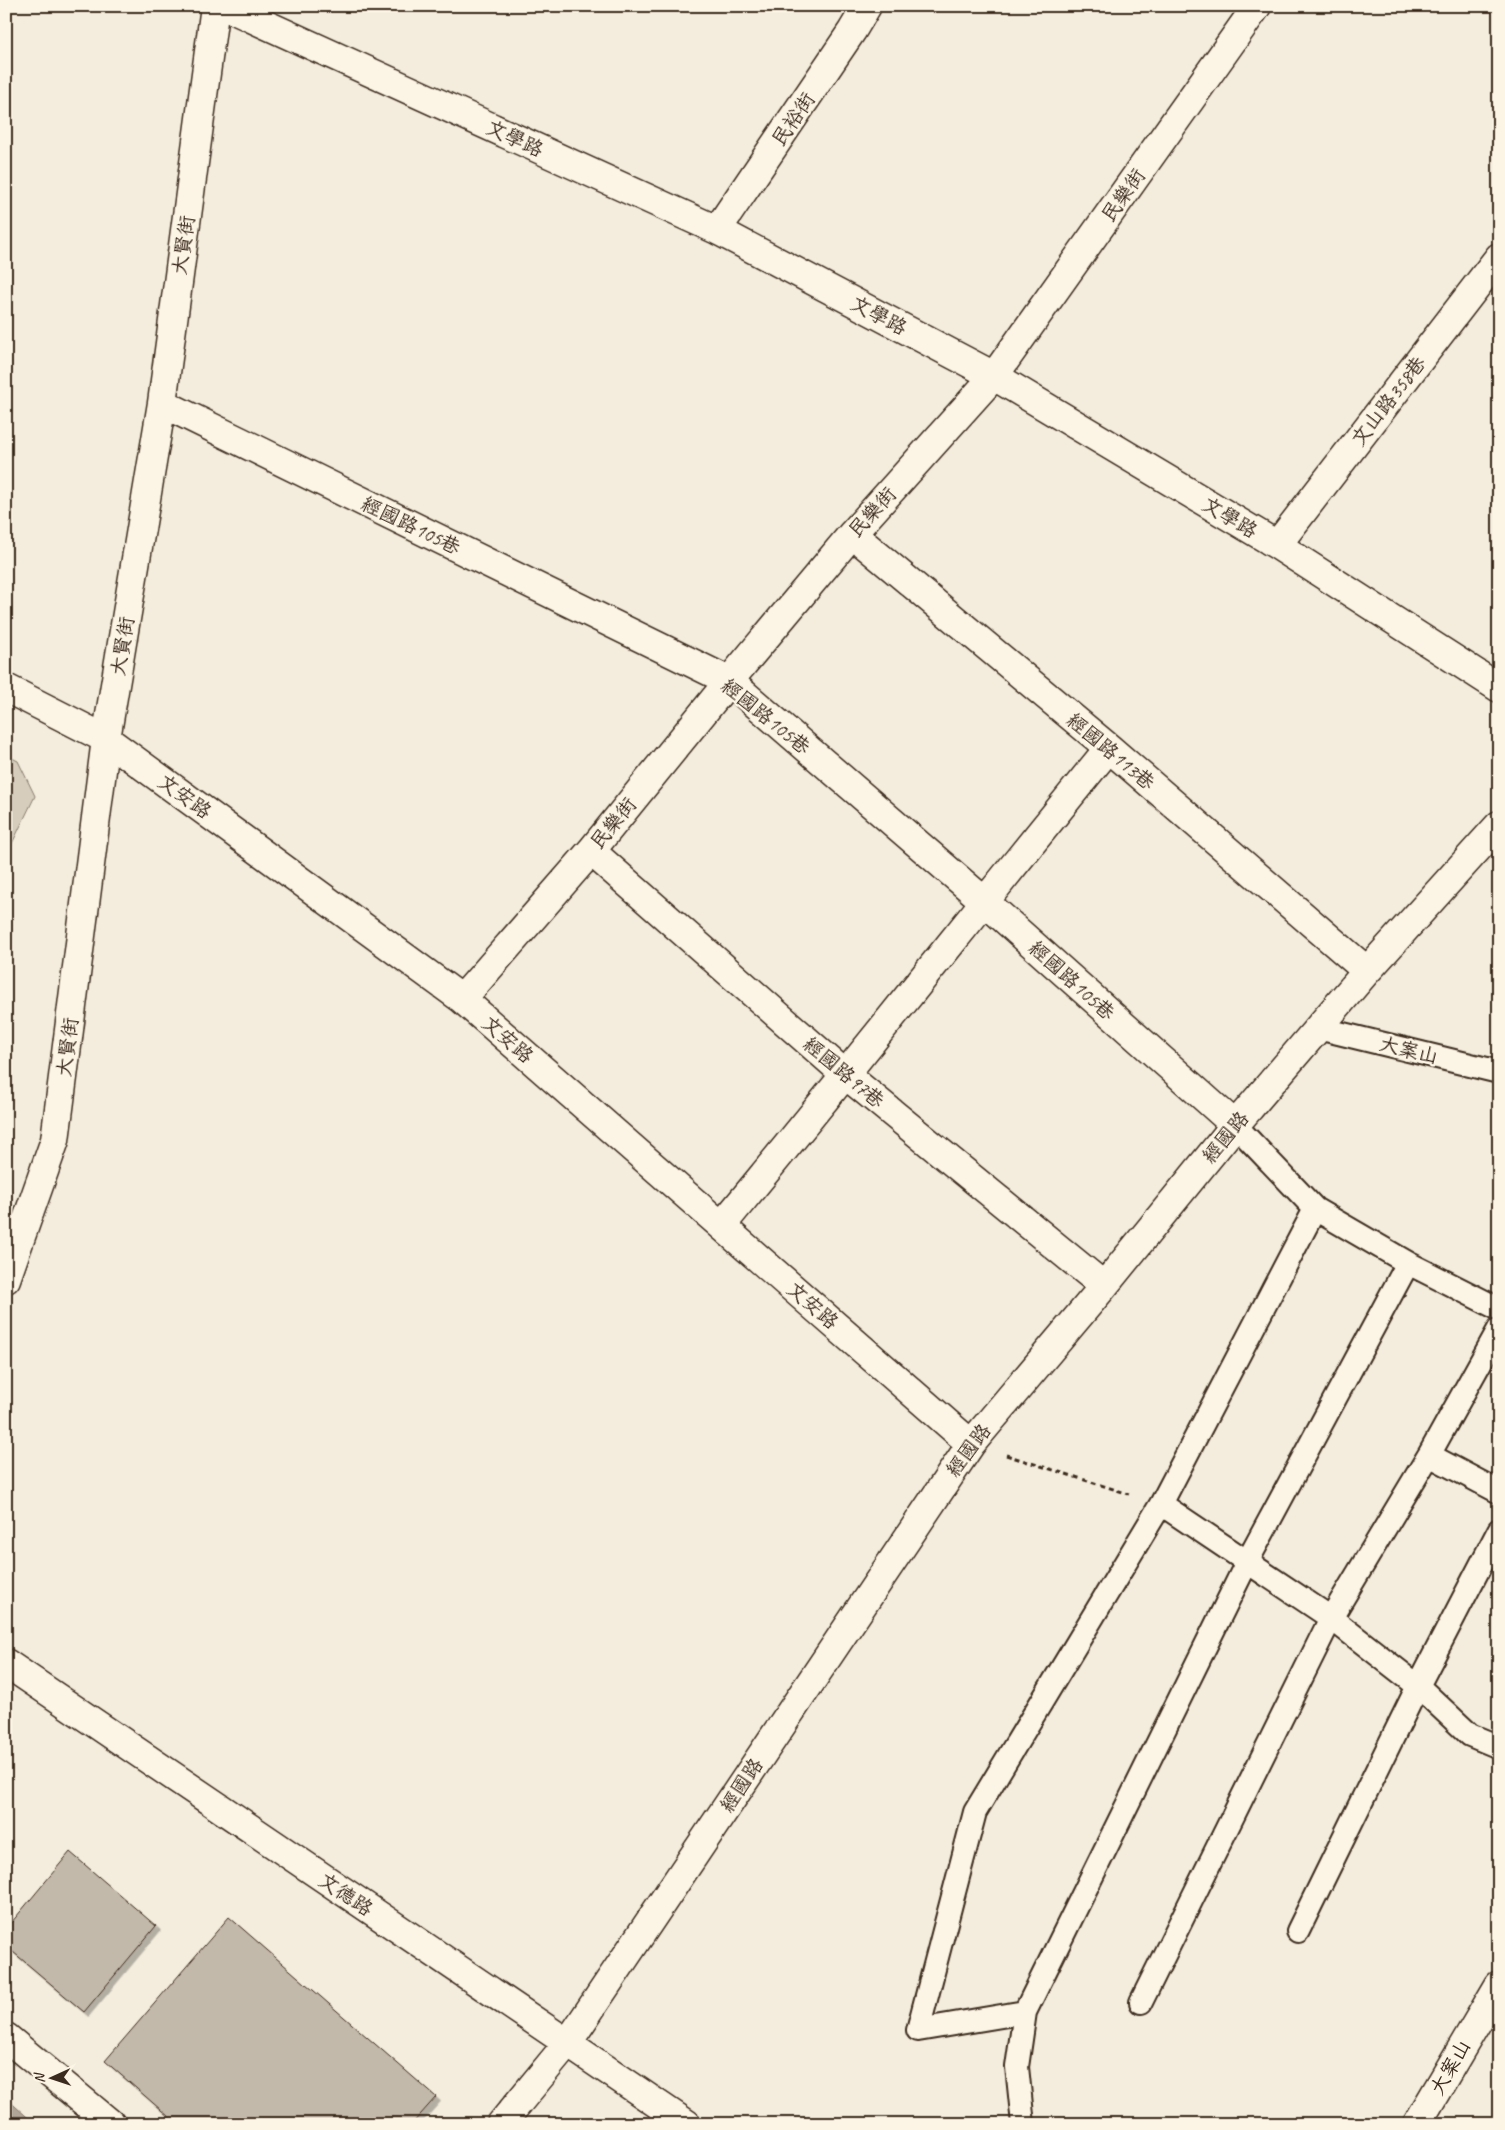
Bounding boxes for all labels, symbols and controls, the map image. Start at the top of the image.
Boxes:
street label: 民裕街 [766,87,821,151]
street label: 文學路 [482,114,548,163]
street label: 民樂街 [1096,164,1151,227]
street label: 大賢街 [167,214,200,277]
street label: 文學路 [846,290,912,341]
street label: 文山路358巷 [1346,351,1432,451]
street label: 民樂街 [843,482,902,543]
street label: 經國路105巷 [357,491,465,561]
street label: 文學路 [1198,491,1263,544]
street label: 大賢街 [105,614,140,678]
street label: 經國路105巷 [716,673,816,760]
street label: 經國路113巷 [1062,707,1160,796]
street label: 文安路 [153,769,217,825]
street label: 民樂街 [585,792,642,854]
street label: 經國路105巷 [1024,935,1121,1026]
street label: 文安路 [477,1010,539,1069]
street label: 大賢街 [51,1016,84,1078]
street label: 經國路97巷 [798,1031,890,1114]
street label: 大案山 [1377,1031,1441,1070]
street label: 經國路 [1197,1106,1255,1168]
street label: 文安路 [782,1276,844,1335]
street label: 經國路 [940,1418,997,1482]
street label: 經國路 [714,1753,769,1817]
street label: 文德路 [314,1867,378,1922]
street label: 大案山 [1425,2035,1476,2099]
north arrow [28,2052,78,2102]
text: N [31,2072,48,2083]

